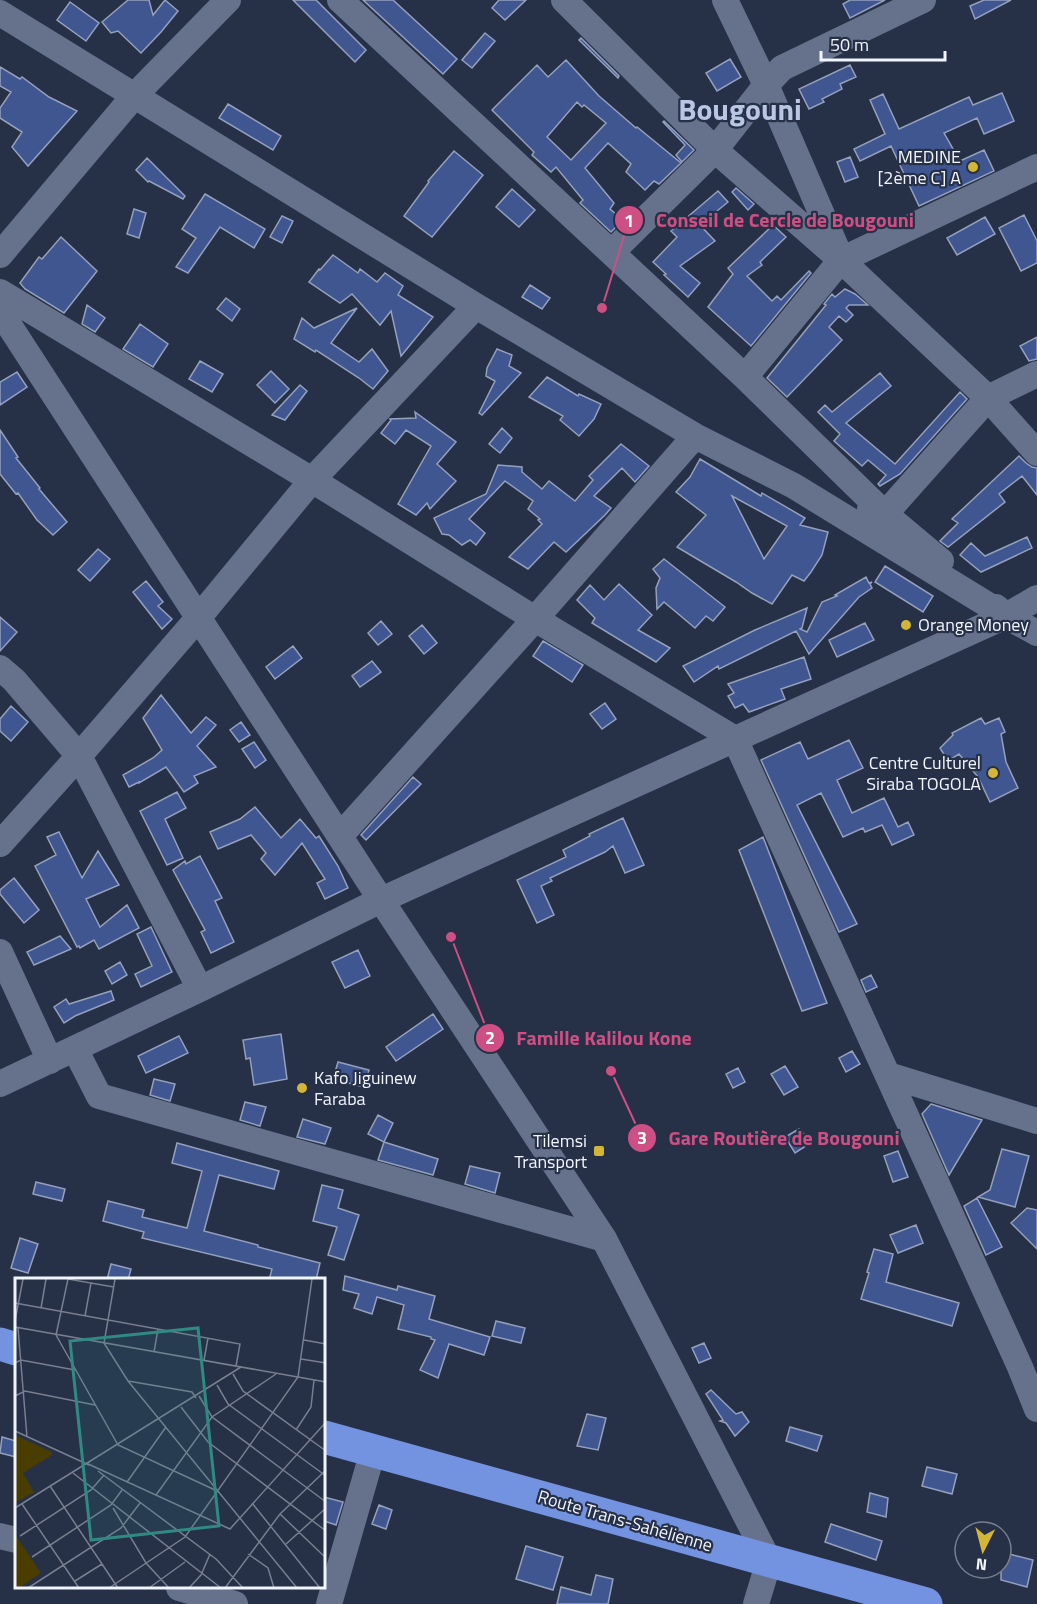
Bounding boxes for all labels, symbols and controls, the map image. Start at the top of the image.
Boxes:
scale bar [821,24,946,62]
text: 50 m [830,31,869,58]
district label: Bougouni [678,86,802,132]
place label: MEDINE [2ème C] A [877,143,961,191]
marker: MEDINE [2ème C] A [966,160,980,174]
callout: Conseil de Cercle de Bougouni [614,201,926,239]
text: Conseil de Cercle de Bougouni [656,204,914,235]
text: 1 [624,207,634,234]
place label: Orange Money [918,611,1029,638]
marker: Orange Money [899,618,913,632]
place label: Centre Culturel Siraba TOGOLA [866,749,981,797]
marker: Centre Culturel Siraba TOGOLA [986,766,1000,780]
callout: Famille Kalilou Kone [475,1019,704,1057]
text: Famille Kalilou Kone [516,1022,692,1053]
text: 2 [485,1024,495,1051]
place label: Kafo Jiguinew Faraba [314,1064,417,1112]
marker: Kafo Jiguinew Faraba [295,1081,309,1095]
callout: Gare Routière de Bougouni [627,1119,912,1157]
text: Gare Routière de Bougouni [668,1122,900,1153]
text: 3 [637,1124,647,1151]
place label: Tilemsi Transport [514,1127,588,1175]
marker: Tilemsi Transport [592,1144,606,1158]
inset map [15,1278,326,1589]
street label: Route Trans-Sahélienne [534,1483,716,1558]
north arrow [953,1520,1013,1580]
text: N [975,1552,988,1577]

